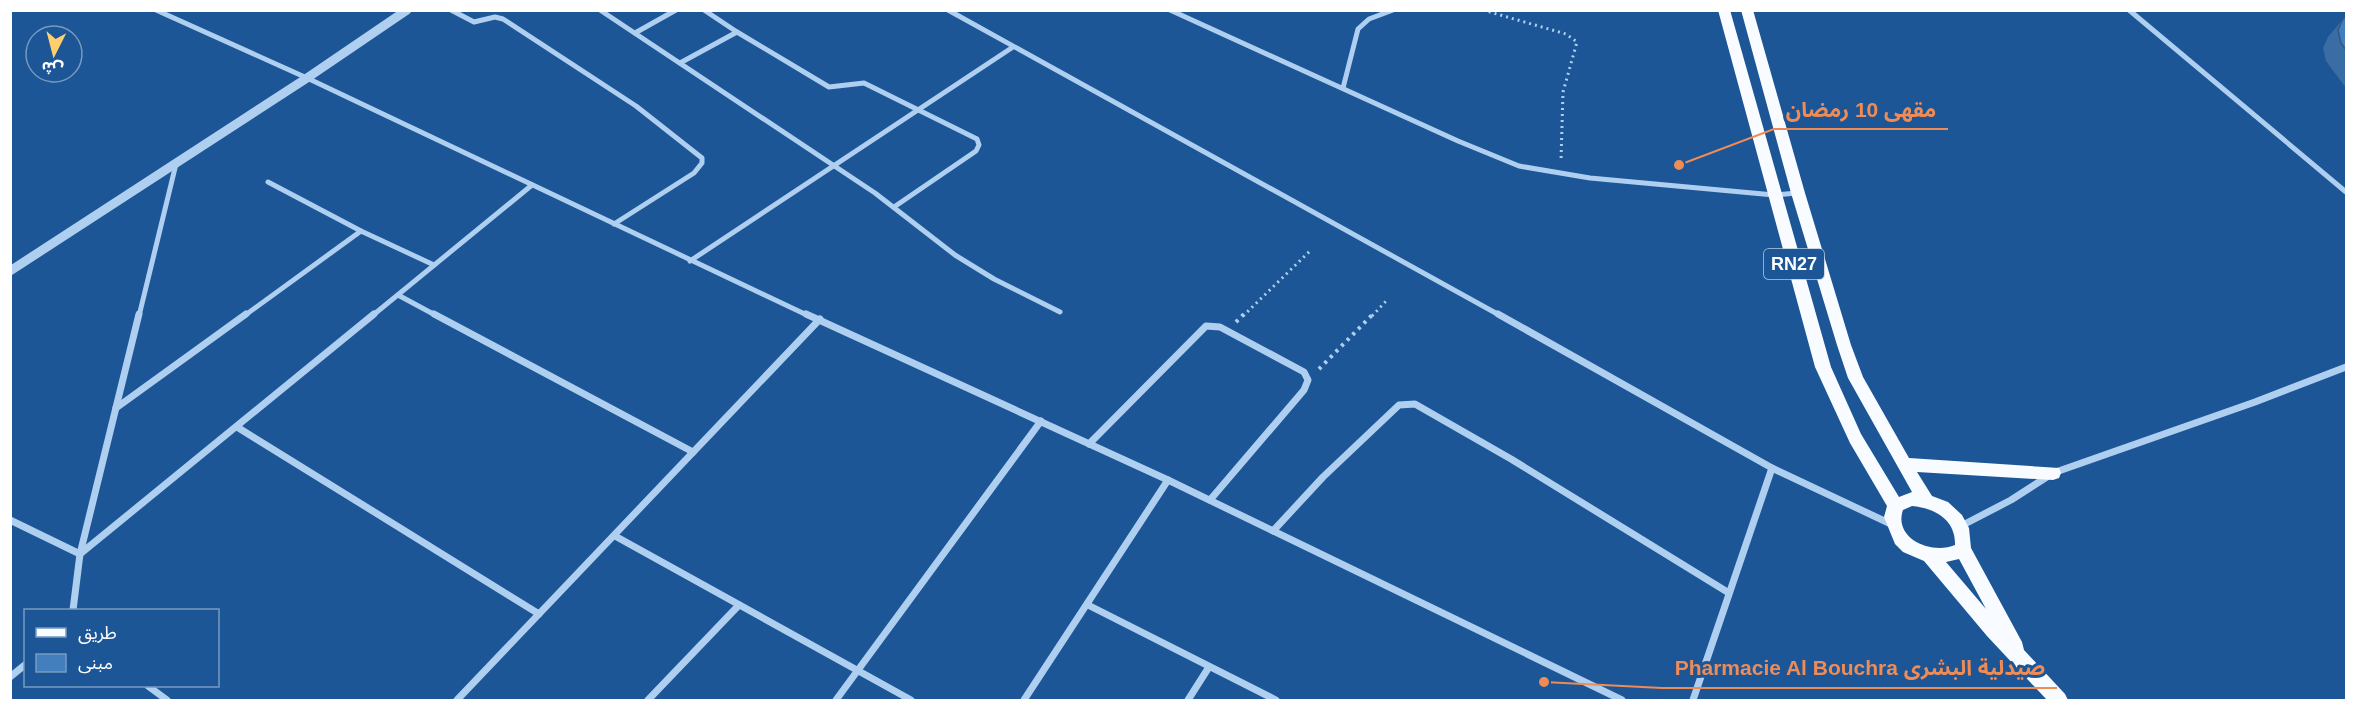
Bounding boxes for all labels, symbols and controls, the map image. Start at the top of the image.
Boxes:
north arrow [24,24,84,84]
text: ش [41,58,64,78]
callout: مقهى 10 رمضان [1774,90,1948,129]
text: مقهى 10 رمضان [1786,98,1936,122]
road number: RN27 [1764,249,1824,279]
legend [24,609,219,687]
text: طريق [78,623,117,644]
callout: Pharmacie Al Bouchra صيدلية البشرى [1662,649,2057,688]
text: مبنى [78,653,113,674]
text: Pharmacie Al Bouchra صيدلية البشرى [1675,656,2045,680]

